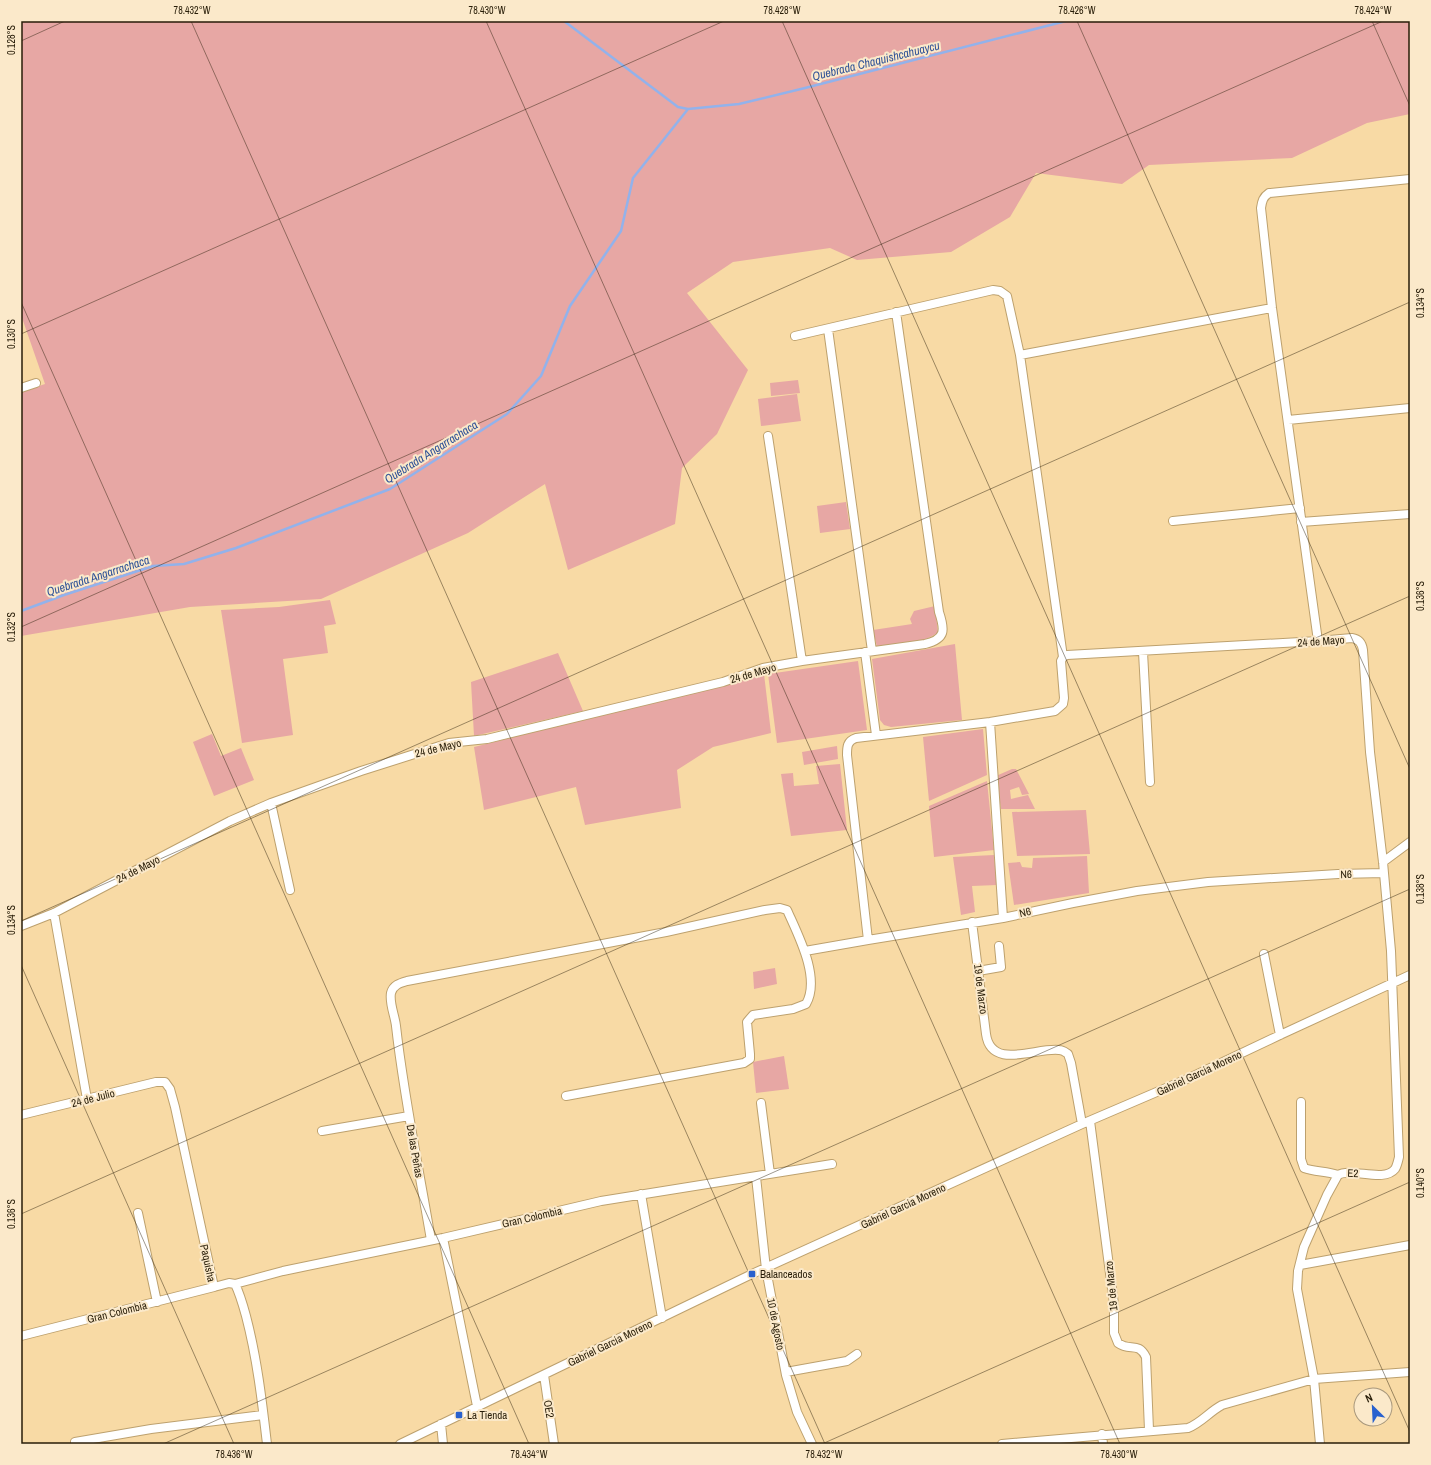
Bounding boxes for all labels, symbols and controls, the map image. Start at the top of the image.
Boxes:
text: 78.432°W [174,4,211,17]
text: 78.430°W [469,4,506,17]
text: 78.428°W [764,4,801,17]
text: 78.426°W [1059,4,1096,17]
text: 78.424°W [1355,4,1392,17]
text: 0.128°S [5,24,18,55]
water label: Quebrada Chaquishcahuaycu [811,37,942,85]
text: 0.134°S [1414,287,1427,318]
text: 0.130°S [5,318,18,349]
water label: Quebrada Angarrachaca [381,417,481,487]
water label: Quebrada Angarrachaca [45,552,152,600]
text: 0.136°S [1414,580,1427,611]
text: 0.132°S [5,611,18,642]
street label: 24 de Mayo [1297,632,1345,650]
street label: 24 de Mayo [728,660,778,686]
street label: 24 de Mayo [413,736,463,760]
street label: 24 de Mayo [114,852,162,886]
street label: N6 [1340,867,1352,881]
text: 0.138°S [1414,873,1427,904]
text: 0.134°S [5,904,18,935]
street label: N6 [1018,904,1032,920]
street label: 19 de Marzo [971,963,991,1015]
street label: Gabriel Garcia Moreno [1154,1047,1244,1099]
street label: 24 de Julio [70,1086,116,1110]
street label: De las Peñas [403,1123,427,1179]
street label: E2 [1347,1166,1359,1180]
text: 0.140°S [1414,1167,1427,1198]
street label: Gabriel Garcia Moreno [858,1180,948,1232]
text: 0.136°S [5,1198,18,1229]
street label: Gran Colombia [501,1203,563,1231]
street label: Paquisha [197,1243,219,1283]
street label: 19 de Marzo [1101,1260,1121,1312]
place label: Balanceados [760,1267,813,1281]
marker: Balanceados [747,1269,757,1279]
street label: 10 de Agosto [764,1297,788,1351]
street label: Gran Colombia [86,1298,148,1326]
street label: Gabriel Garcia Moreno [565,1316,655,1370]
north arrow [1353,1387,1393,1427]
text: N [1363,1390,1375,1406]
street label: OE2 [541,1399,557,1419]
place label: La Tienda [467,1408,507,1422]
marker: La Tienda [454,1410,464,1420]
text: 78.436°W [216,1448,253,1461]
text: 78.434°W [511,1448,548,1461]
text: 78.432°W [806,1448,843,1461]
text: 78.430°W [1101,1448,1138,1461]

